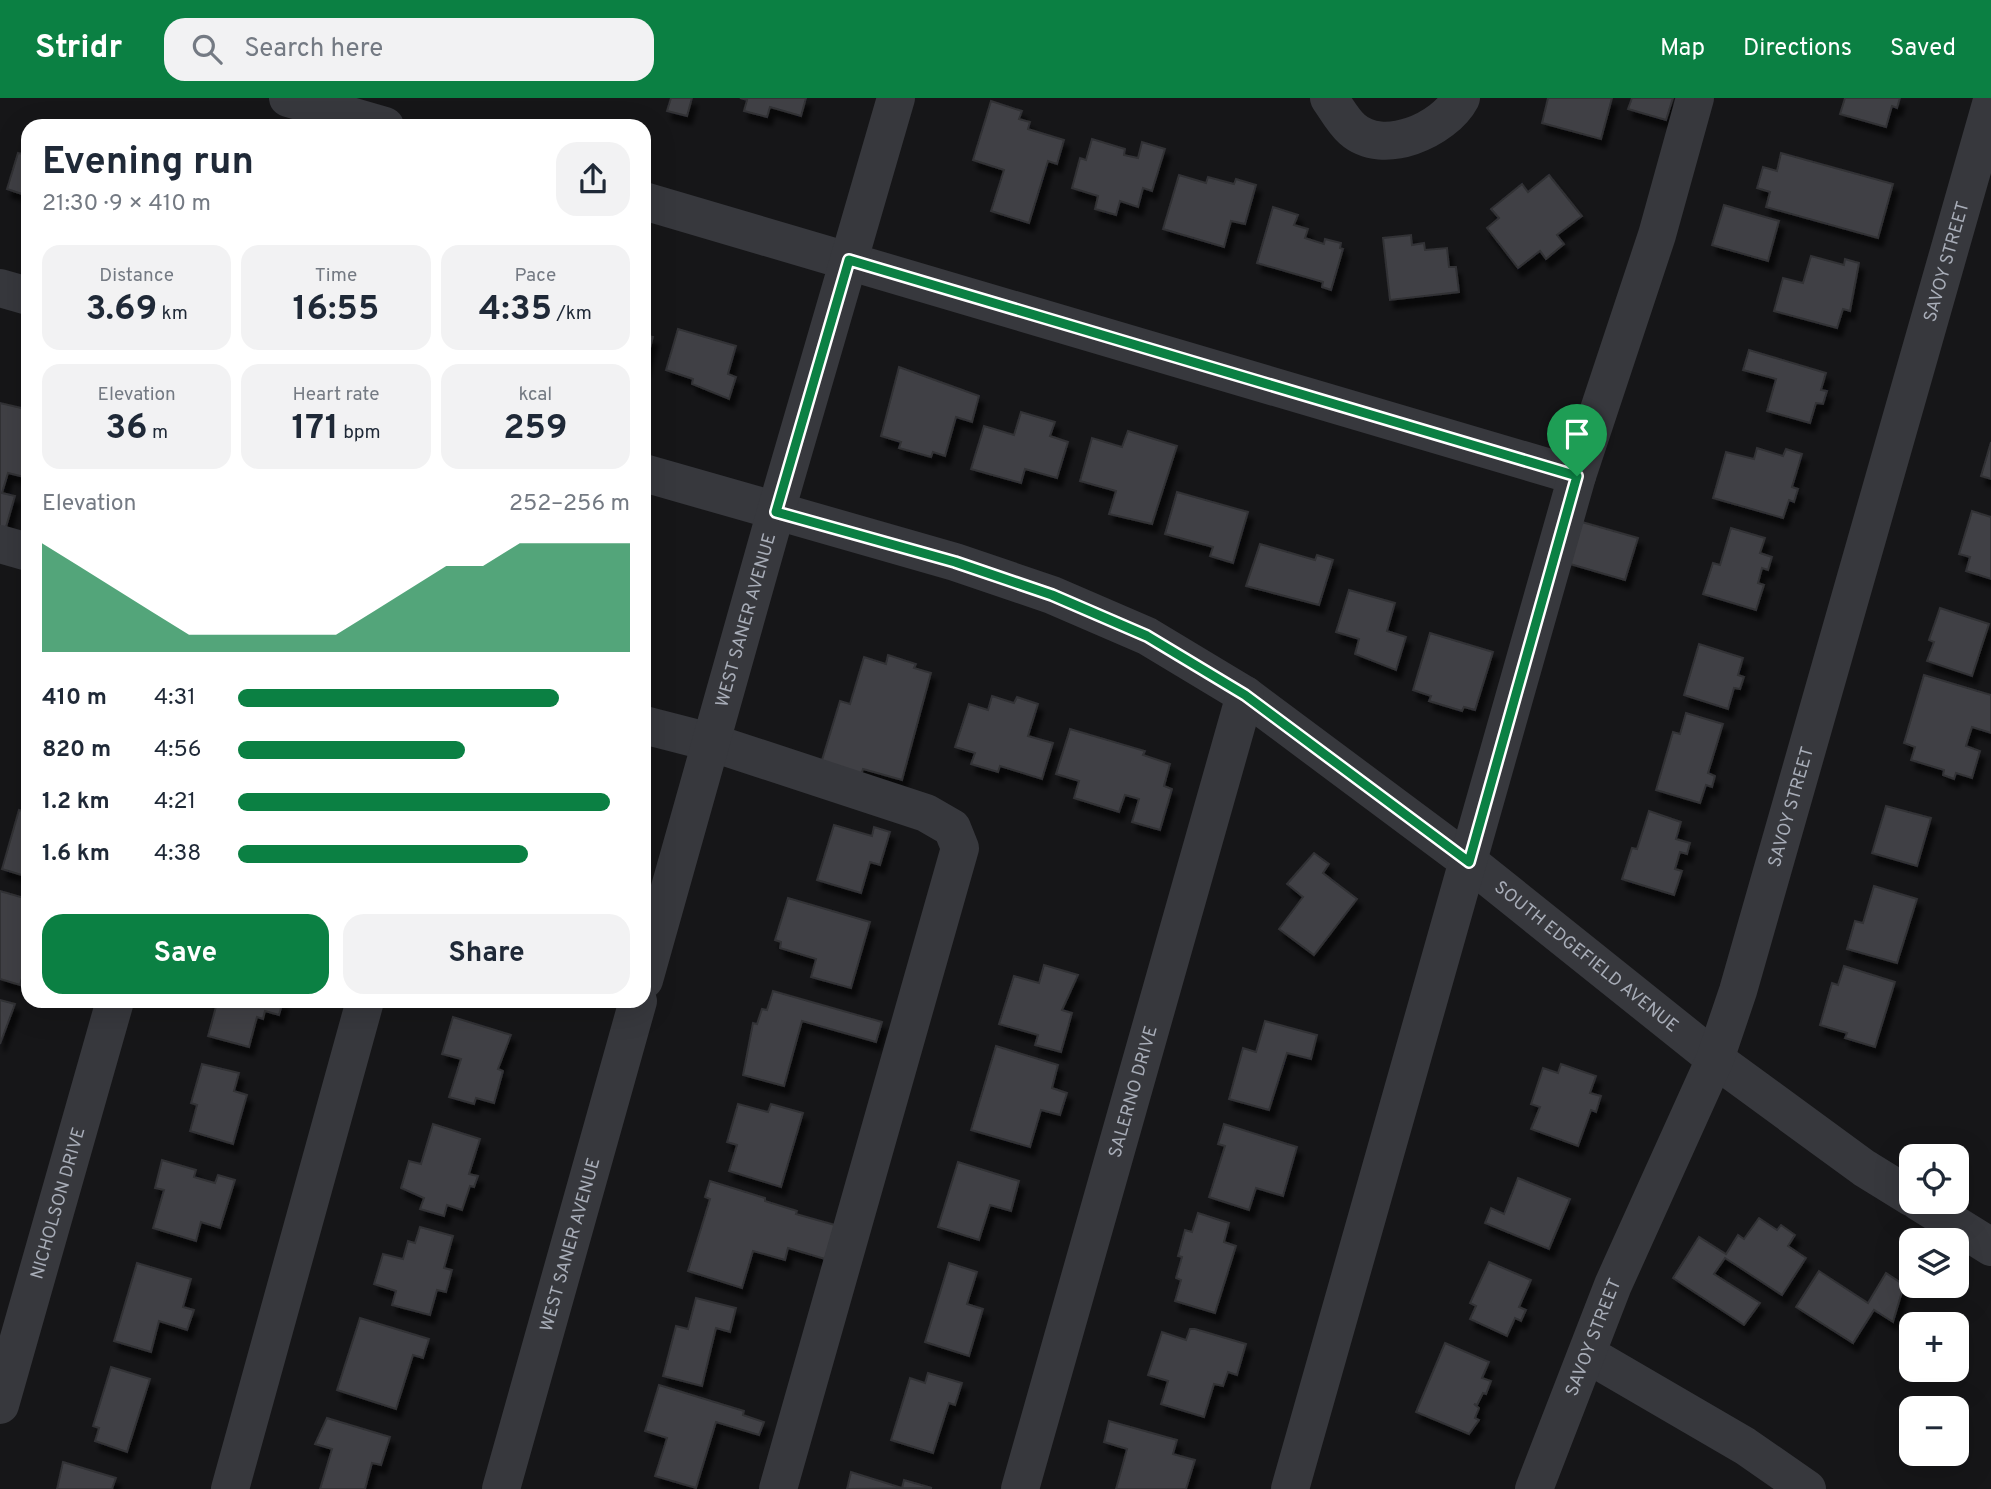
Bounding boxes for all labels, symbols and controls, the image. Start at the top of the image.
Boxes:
search box [164,18,654,81]
text: Stridr [35,28,122,70]
icon: search [188,30,226,68]
text: Search here [244,33,383,66]
text: Map [1660,34,1705,64]
text: Directions [1743,34,1852,64]
text: Saved [1890,34,1956,64]
text: Evening run [42,139,254,188]
button: share [556,142,630,216]
text: 21:30 · 9 × 410 m [42,190,211,219]
street label: SAVOY STREET [1919,199,1976,325]
text: Distance [99,264,174,288]
text: Time [315,264,357,288]
text: Pace [514,264,556,288]
text: 3.69 [85,288,157,332]
text: 16:55 [293,288,379,332]
text: 4:35 [479,288,552,332]
text: km [157,302,188,326]
text: /km [552,302,592,326]
text: Elevation [98,383,176,407]
text: Heart rate [293,383,379,407]
text: kcal [518,383,552,407]
pin [1547,404,1607,476]
text: 36 [105,407,148,451]
text: 171 [291,407,339,451]
text: 259 [503,407,567,451]
icon: arrive [1558,415,1596,453]
text: m [148,421,168,445]
text: bpm [339,421,381,445]
text: Elevation [42,490,137,519]
text: 252–256 m [509,490,630,519]
street label: WEST SANER AVENUE [711,531,782,710]
text: 410 m [42,684,107,713]
text: 4:31 [154,684,196,713]
text: 820 m [42,736,111,765]
text: 4:56 [154,736,201,765]
street label: SAVOY STREET [1764,744,1820,870]
text: 1.2 km [42,788,110,817]
text: 4:21 [154,788,196,817]
text: 1.6 km [42,840,110,869]
text: 4:38 [154,840,201,869]
street label: SOUTH EDGEFIELD AVENUE [1489,877,1683,1038]
button: Save [42,914,329,994]
button: Share [343,914,630,994]
street label: SALERNO DRIVE [1104,1023,1164,1161]
street label: NICHOLSON DRIVE [26,1125,91,1282]
map controls [1899,1144,1969,1466]
button: locate [1899,1144,1969,1214]
street label: WEST SANER AVENUE [536,1155,606,1334]
button: layers [1899,1228,1969,1298]
street label: SAVOY STREET [1561,1275,1627,1400]
button: + [1899,1312,1969,1382]
button: − [1899,1396,1969,1466]

